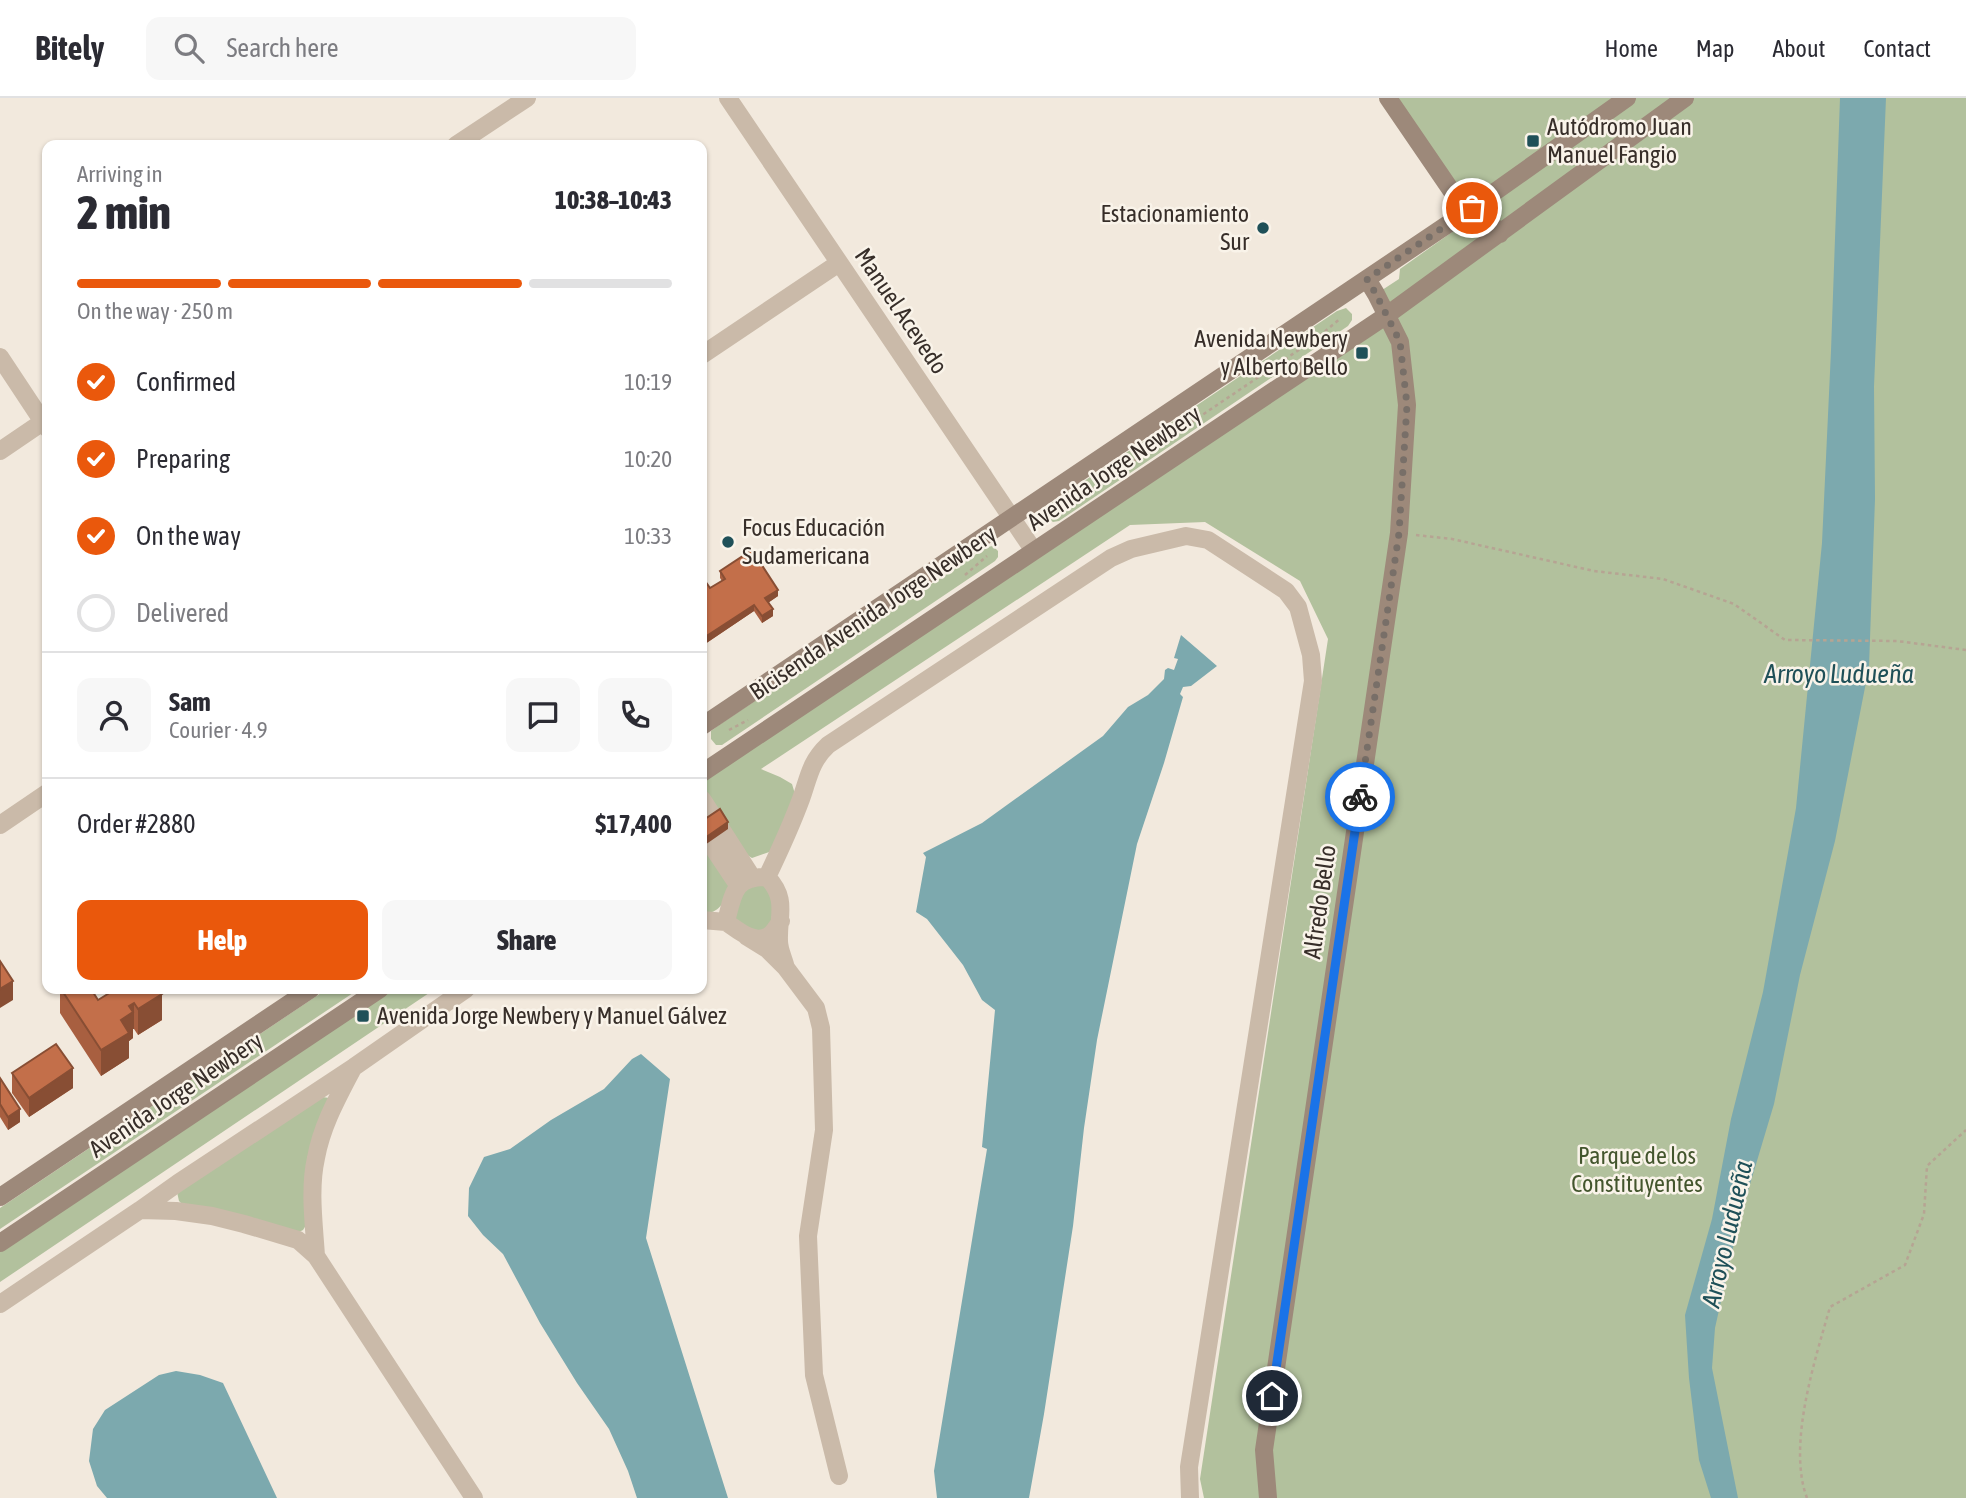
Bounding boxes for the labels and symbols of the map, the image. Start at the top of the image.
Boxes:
place label: Autódromo Juan Manuel Fangio [1547,113,1692,168]
marker: Autódromo Juan Manuel Fangio [1525,133,1541,149]
pin [1442,178,1502,238]
place label: Estacionamiento Sur [1100,200,1250,255]
marker: Estacionamiento Sur [1255,220,1271,236]
street label: Manuel Acevedo [850,243,953,379]
place label: Avenida Newbery y Alberto Bello [1194,325,1348,380]
marker: Avenida Newbery y Alberto Bello [1354,345,1370,361]
street label: Avenida Jorge Newbery [1022,400,1206,536]
place label: Focus Educación Sudamericana [742,514,885,569]
street label: Bicisenda Avenida Jorge Newbery [744,520,1001,705]
marker: Focus Educación Sudamericana [720,534,736,550]
water label: Arroyo Ludueña [1763,659,1914,689]
courier [1325,762,1395,832]
street label: Alfredo Bello [1298,843,1341,961]
place label: Avenida Jorge Newbery y Manuel Gálvez [377,1002,727,1029]
marker: Avenida Jorge Newbery y Manuel Gálvez [355,1008,371,1024]
street label: Avenida Jorge Newbery [84,1027,268,1163]
park label: Parque de los Constituyentes [1571,1142,1703,1197]
water label: Arroyo Ludueña [1695,1158,1758,1311]
pin [1242,1366,1302,1426]

